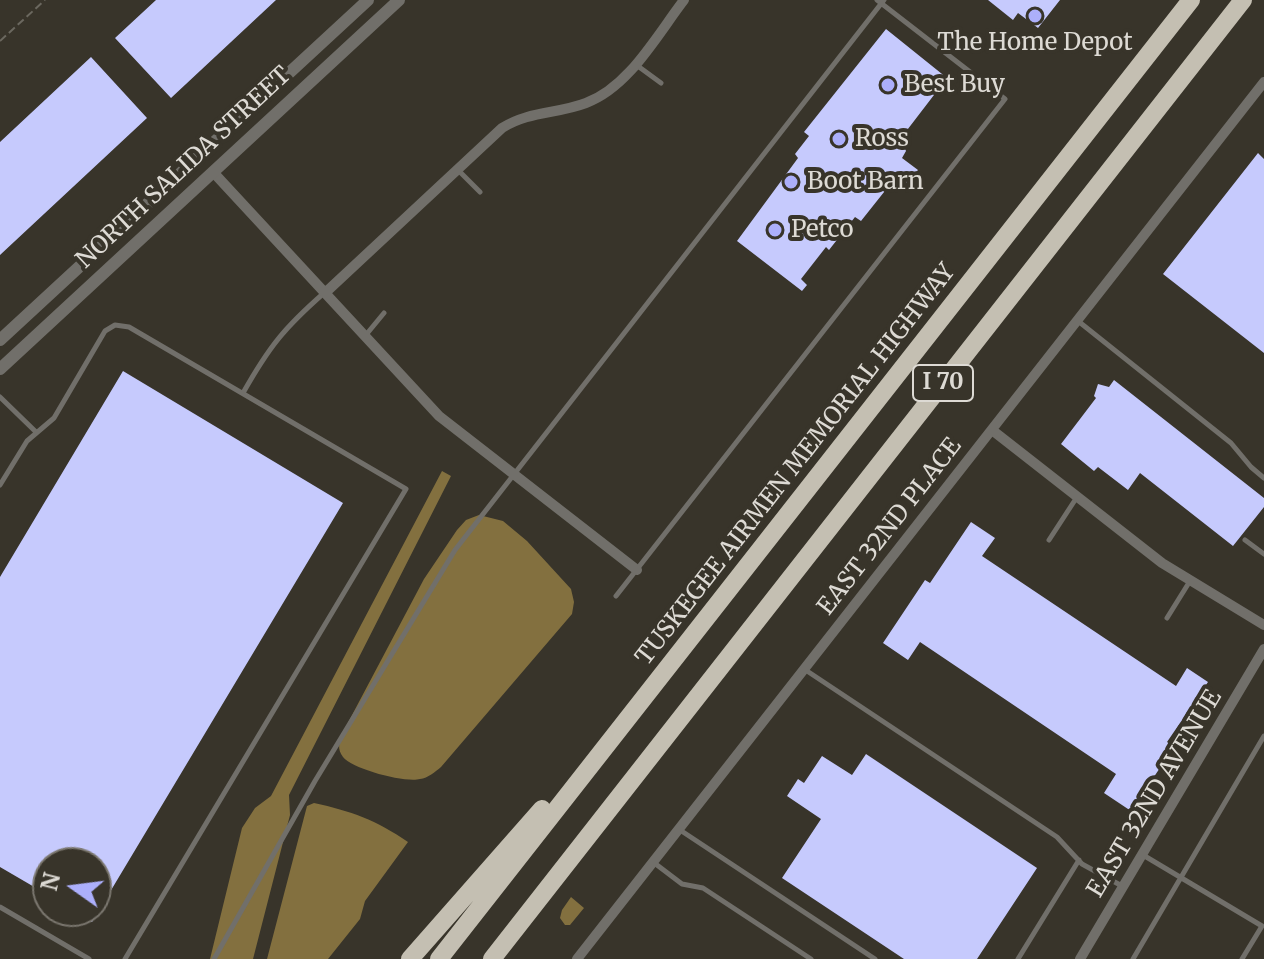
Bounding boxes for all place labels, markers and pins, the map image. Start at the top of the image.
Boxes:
marker: The Home Depot [1026,7,1044,25]
place label: The Home Depot [937,29,1133,57]
place label: Best Buy [904,71,1005,99]
marker: Best Buy [879,76,897,94]
place label: Ross [855,125,909,153]
marker: Ross [830,130,848,148]
place label: Boot Barn [807,168,924,196]
marker: Boot Barn [782,173,800,191]
place label: Petco [791,216,853,244]
marker: Petco [766,221,784,239]

